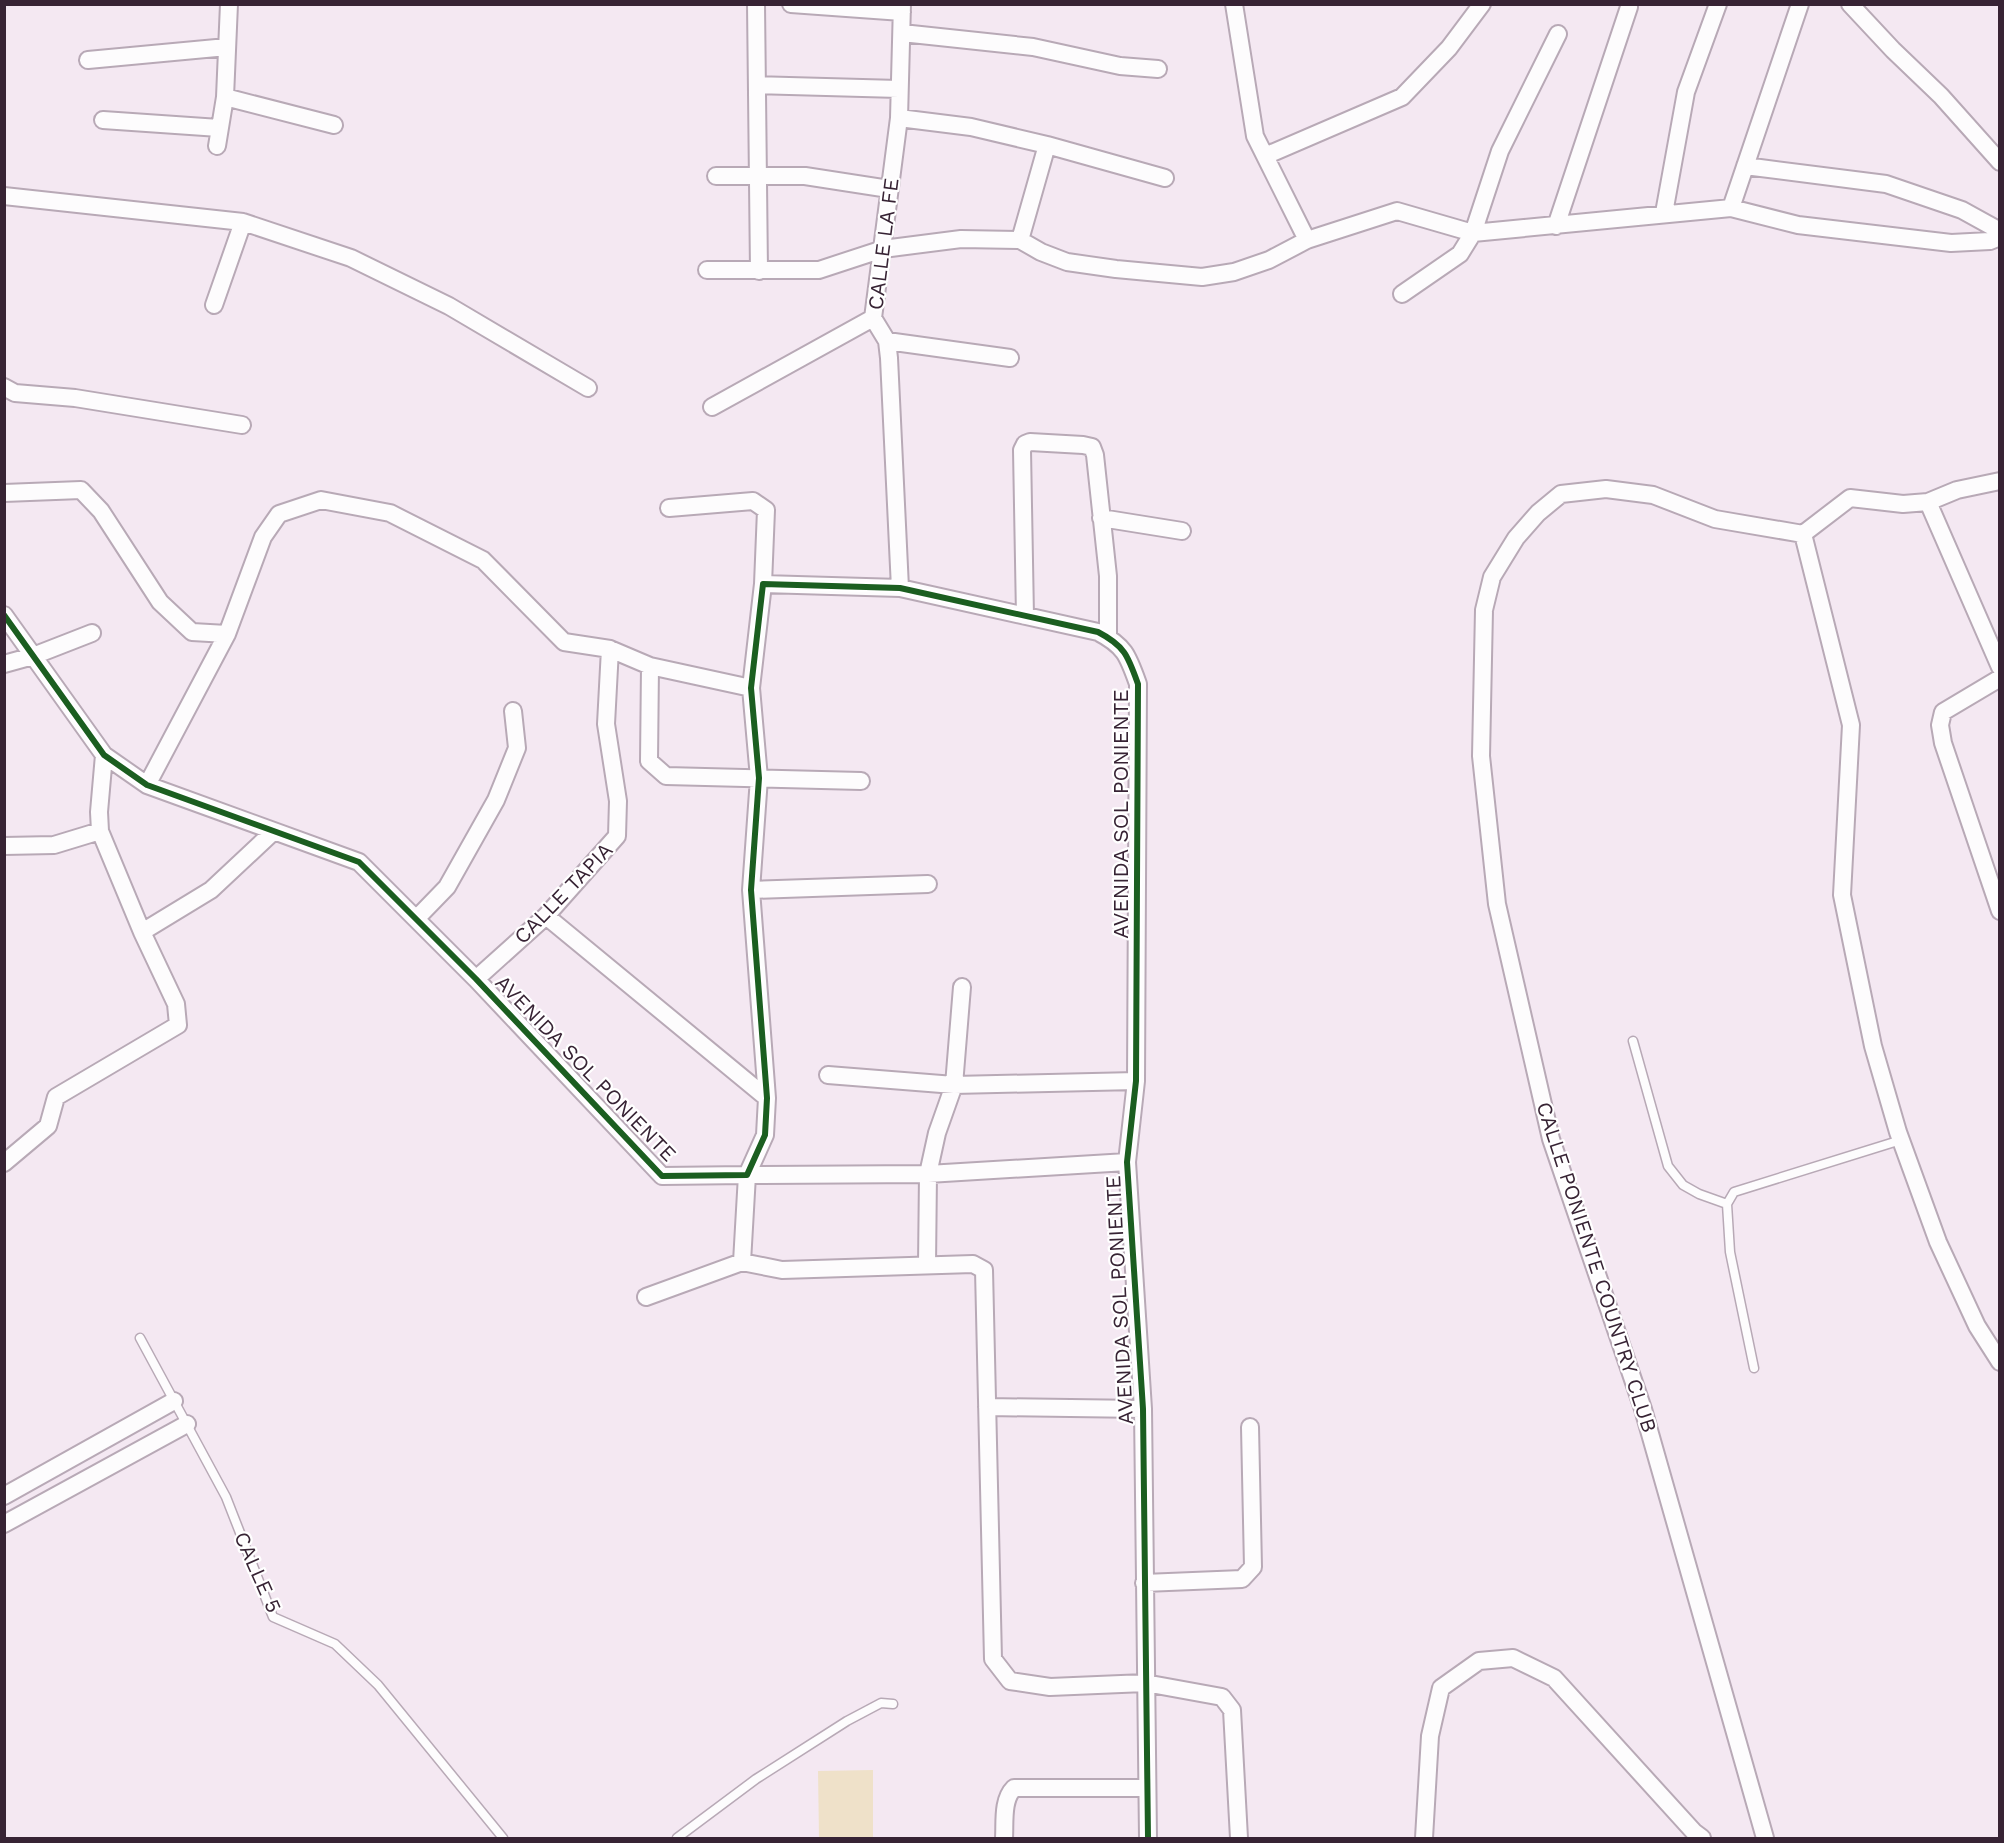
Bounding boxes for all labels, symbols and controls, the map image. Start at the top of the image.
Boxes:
street label: CALLE LA FE [862,177,904,311]
street label: AVENIDA SOL PONIENTE [1108,689,1133,939]
street label: CALLE TAPIA [509,837,618,949]
street label: AVENIDA SOL PONIENTE [490,970,682,1166]
street label: CALLE PONIENTE COUNTRY CLUB [1532,1098,1662,1436]
street label: AVENIDA SOL PONIENTE [1100,1175,1138,1425]
street label: CALLE 5 [229,1528,287,1616]

